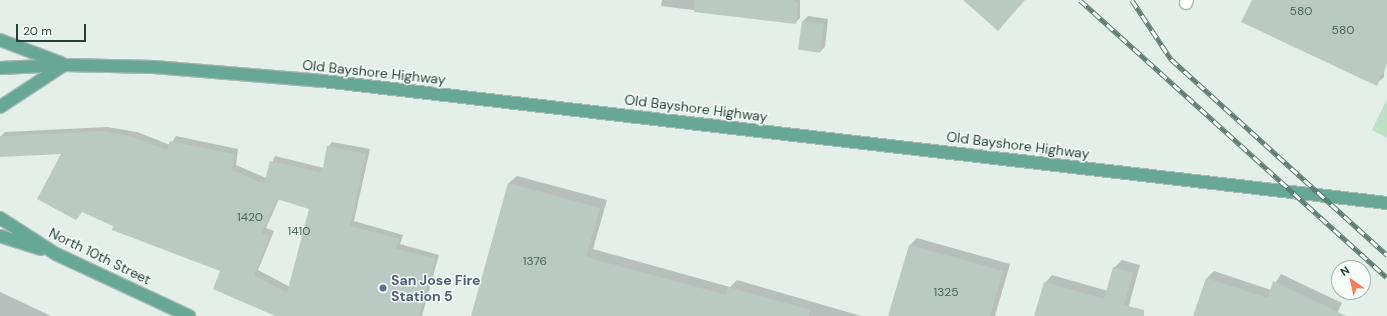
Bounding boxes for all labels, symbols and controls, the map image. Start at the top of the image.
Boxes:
house number: 580 [1290,5,1312,19]
scale bar [18,16,88,42]
text: 20 m [23,23,52,39]
house number: 580 [1332,24,1354,38]
street label: Old Bayshore Highway [302,56,446,88]
street label: Old Bayshore Highway [623,91,769,125]
street label: Old Bayshore Highway [945,128,1091,162]
house number: 1420 [237,211,263,225]
street label: North 10th Street [46,224,154,288]
house number: 1410 [288,225,310,239]
house number: 1376 [523,255,547,269]
north arrow [1331,260,1371,300]
text: N [1338,263,1352,279]
place label: San Jose Fire Station 5 [391,272,481,304]
marker: San Jose Fire Station 5 [378,283,388,293]
house number: 1325 [933,286,959,300]

